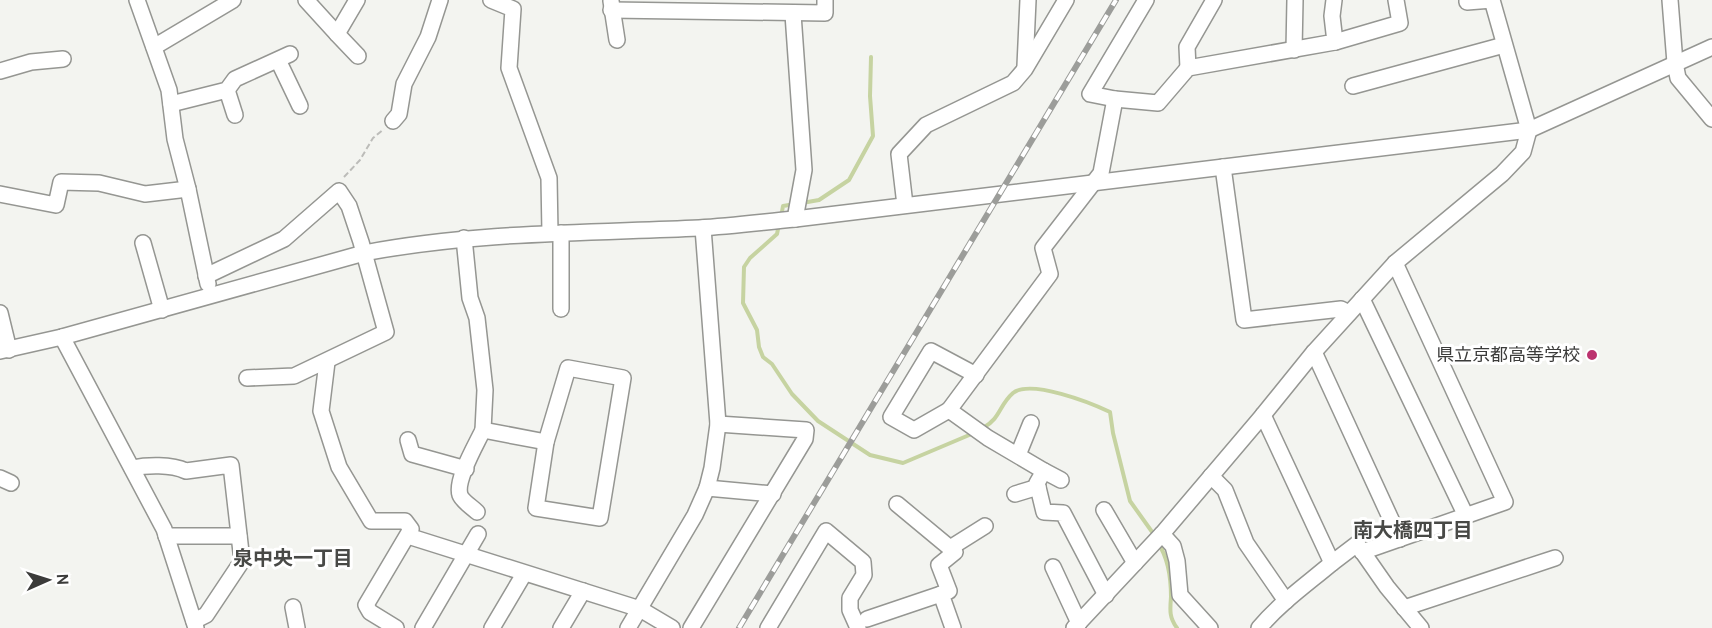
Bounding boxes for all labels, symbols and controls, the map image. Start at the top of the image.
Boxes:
place label: 県立京都高等学校 [1436,344,1580,366]
marker: 県立京都高等学校 [1585,348,1599,362]
district label: 南大橋四丁目 [1353,518,1473,542]
district label: 泉中央一丁目 [233,546,353,570]
north arrow [18,550,78,610]
text: N [53,573,72,585]

